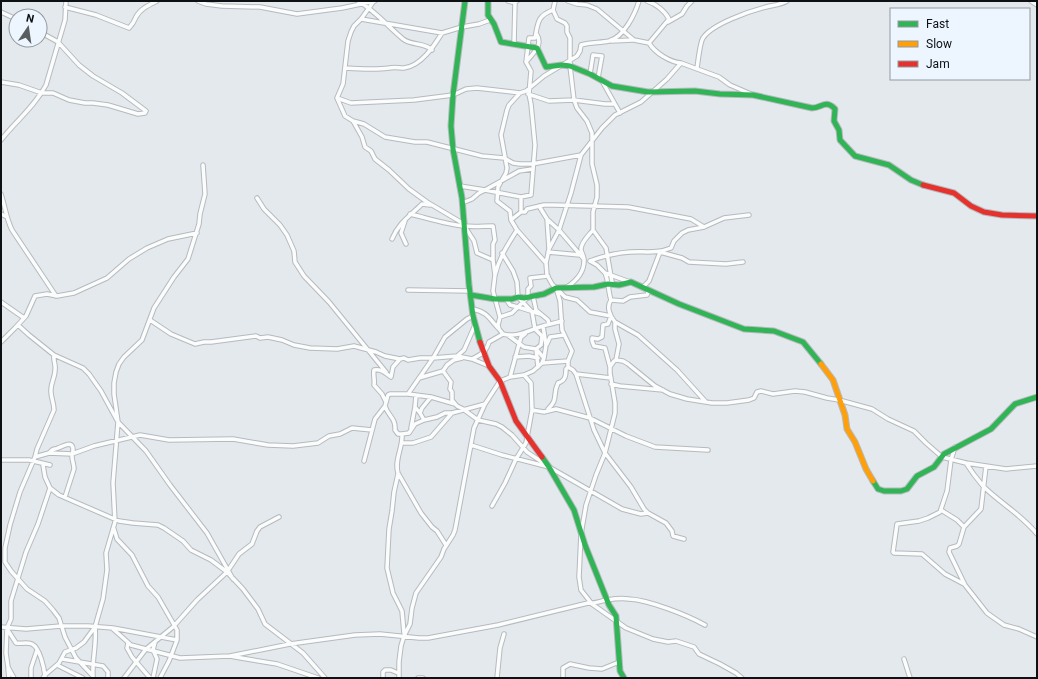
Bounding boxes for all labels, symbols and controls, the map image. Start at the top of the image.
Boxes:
north arrow [8,8,48,48]
legend [890,8,1030,80]
text: N [25,12,36,26]
text: Fast [926,17,949,31]
text: Slow [926,37,952,51]
text: Jam [926,57,950,71]

